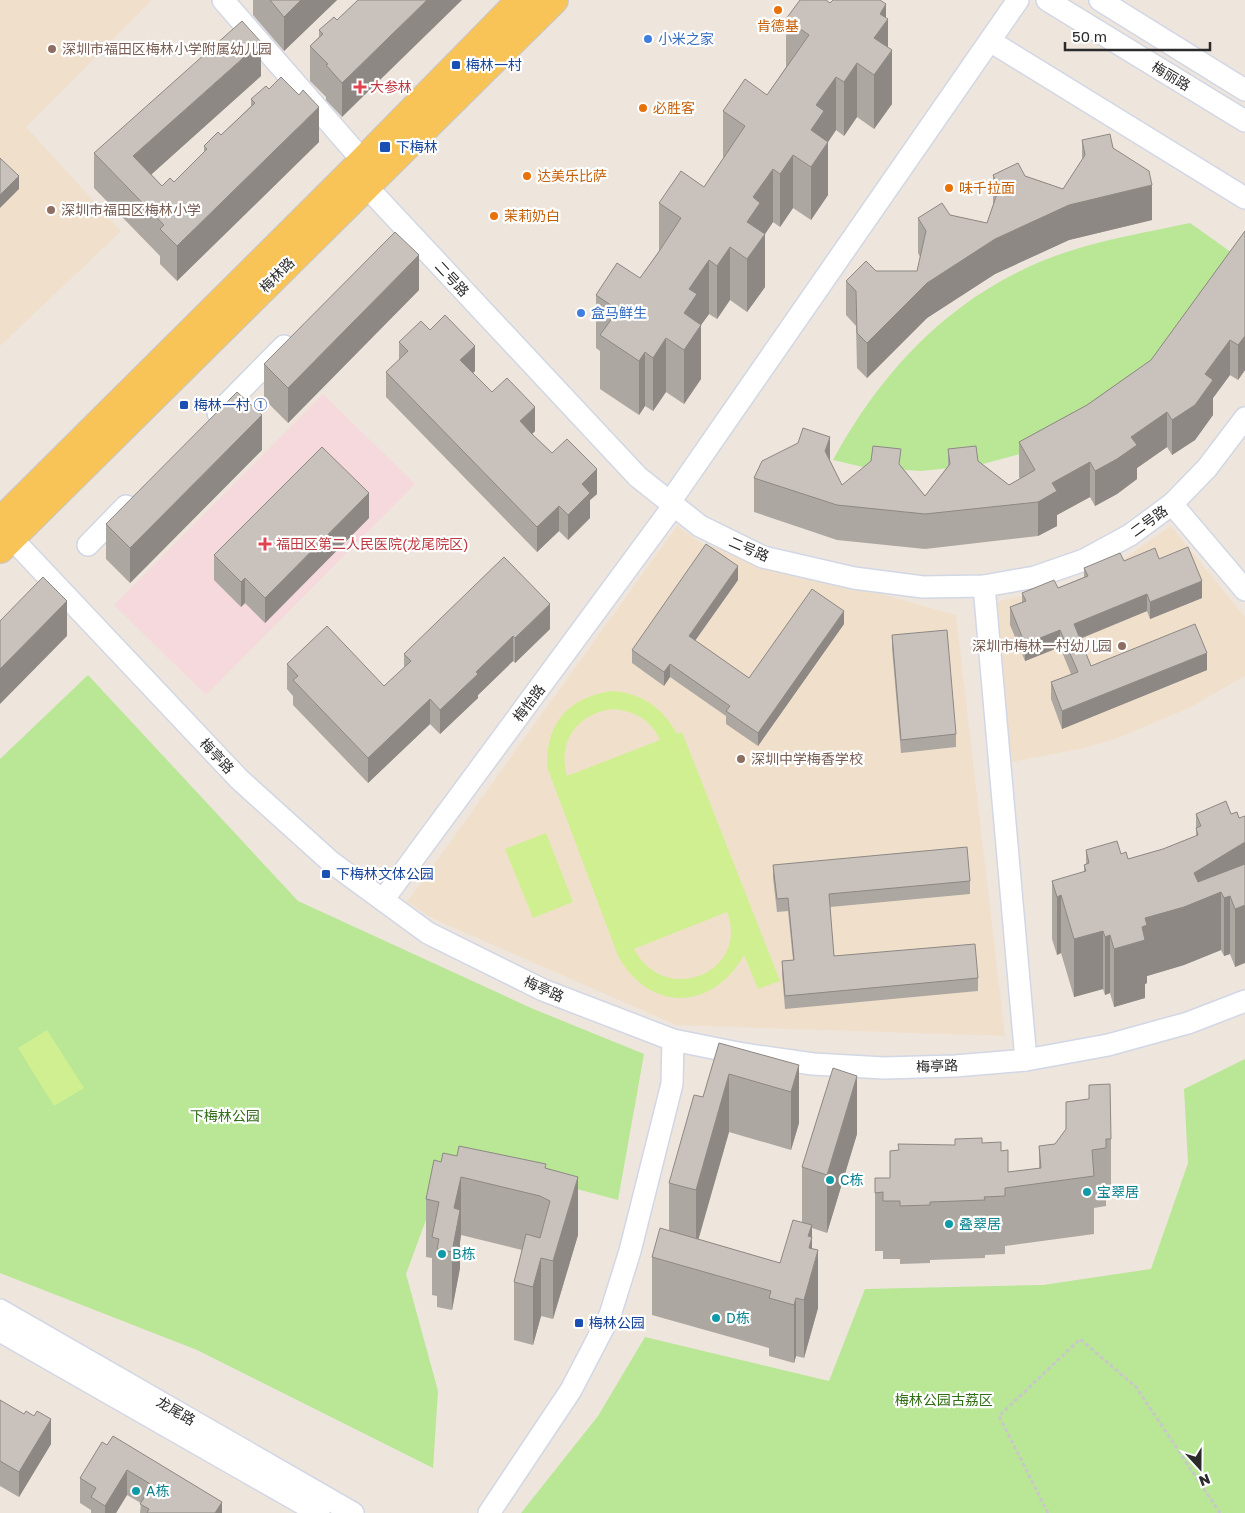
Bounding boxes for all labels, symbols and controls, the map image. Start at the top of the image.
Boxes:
marker: 肯德基 [772,4,784,16]
place label: 肯德基 [757,17,799,34]
scale bar [1065,20,1210,52]
text: 50 m [1072,27,1107,45]
place label: 小米之家 [658,30,714,47]
marker: 小米之家 [642,33,654,45]
place label: 深圳市福田区梅林小学附属幼儿园 [62,40,272,57]
marker: 深圳市福田区梅林小学附属幼儿园 [46,43,58,55]
place label: 梅林一村 [466,56,522,73]
street label: 梅丽路 [1149,57,1194,94]
marker: 梅林一村 [450,59,462,71]
place label: 大参林 [370,78,412,95]
marker: 大参林 [354,81,366,93]
place label: 必胜客 [653,99,695,116]
marker: 必胜客 [637,102,649,114]
place label: 下梅林 [396,138,438,155]
marker: 下梅林 [378,140,392,154]
place label: 达美乐比萨 [537,167,607,184]
marker: 达美乐比萨 [521,170,533,182]
place label: 味千拉面 [959,179,1015,196]
marker: 味千拉面 [943,182,955,194]
place label: 深圳市福田区梅林小学 [61,201,201,218]
marker: 深圳市福田区梅林小学 [45,204,57,216]
place label: 茉莉奶白 [504,207,560,224]
marker: 茉莉奶白 [488,210,500,222]
street label: 梅林路 [256,254,298,296]
street label: 二号路 [432,258,473,300]
place label: 盒马鲜生 [591,304,647,321]
marker: 盒马鲜生 [575,307,587,319]
place label: 梅林一村 ① [194,396,268,413]
marker: 梅林一村 ① [178,399,190,411]
street label: 二号路 [1127,501,1171,540]
street label: 二号路 [727,533,772,565]
place label: 福田区第二人民医院(龙尾院区) [276,535,469,552]
marker: 福田区第二人民医院(龙尾院区) [258,537,272,551]
place label: 深圳市梅林一村幼儿园 [972,637,1112,654]
marker: 深圳市梅林一村幼儿园 [1116,640,1128,652]
street label: 梅怡路 [509,681,548,725]
street label: 梅亭路 [197,735,238,777]
place label: 深圳中学梅香学校 [751,750,863,767]
marker: 深圳中学梅香学校 [735,753,747,765]
place label: 下梅林文体公园 [336,865,434,882]
marker: 下梅林文体公园 [320,868,332,880]
street label: 梅亭路 [522,972,567,1005]
street label: 梅亭路 [916,1056,958,1075]
park label: 下梅林公园 [190,1107,260,1124]
place label: C栋 [840,1171,864,1188]
marker: C栋 [824,1174,836,1186]
place label: 宝翠居 [1097,1183,1139,1200]
marker: 宝翠居 [1081,1186,1093,1198]
place label: 叠翠居 [959,1215,1001,1232]
marker: 叠翠居 [943,1218,955,1230]
place label: B栋 [452,1245,475,1262]
marker: B栋 [436,1248,448,1260]
place label: D栋 [726,1309,750,1326]
marker: D栋 [710,1312,722,1324]
place label: 梅林公园 [589,1314,645,1331]
marker: 梅林公园 [573,1317,585,1329]
park label: 梅林公园古荔区 [895,1391,993,1408]
street label: 龙尾路 [154,1393,199,1428]
north arrow [1175,1443,1225,1493]
text: N [1197,1471,1213,1490]
place label: A栋 [146,1482,169,1499]
marker: A栋 [130,1485,142,1497]

